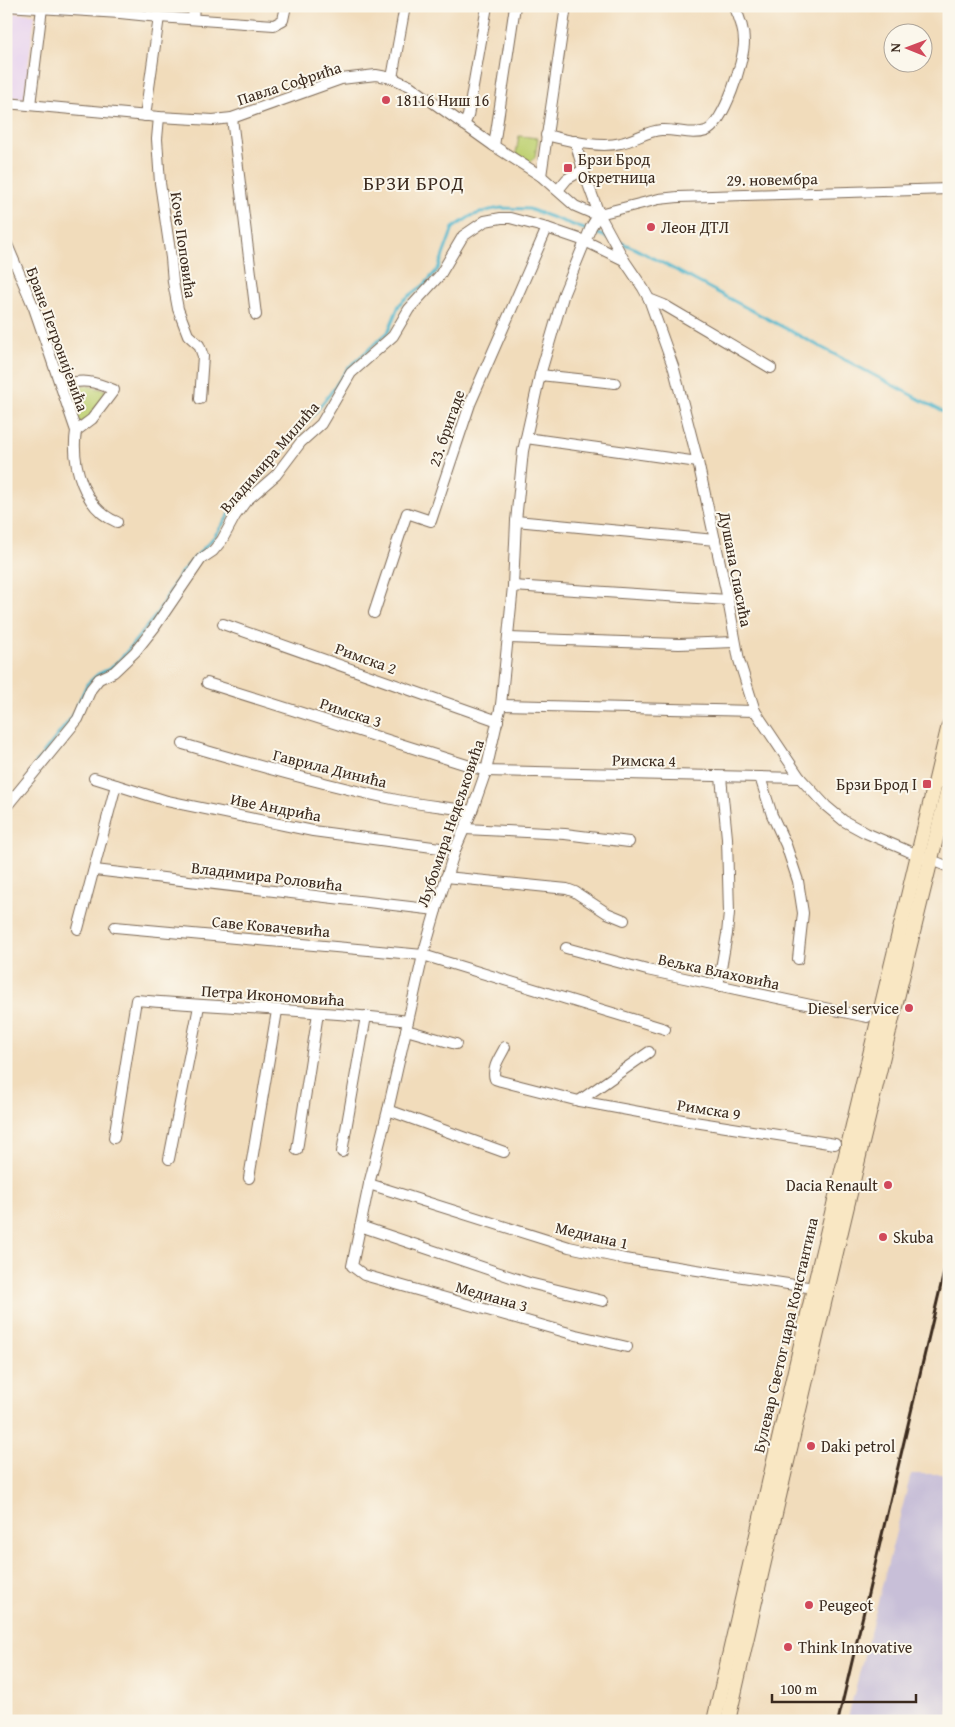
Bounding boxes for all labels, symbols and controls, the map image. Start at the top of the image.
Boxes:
north arrow [882,22,932,72]
text: N [885,42,905,53]
street label: Павла Софрића [234,55,344,111]
place label: 18116 Ниш 16 [396,88,490,112]
marker: 18116 Ниш 16 [380,94,392,106]
place label: Брзи Брод Окретница [578,147,656,189]
marker: Брзи Брод Окретница [562,162,574,174]
street label: 29. новембра [726,166,818,192]
district label: БРЗИ БРОД [363,169,465,197]
street label: Коче Поповића [165,190,203,300]
place label: Леон ДТЛ [661,215,729,239]
marker: Леон ДТЛ [645,221,657,233]
street label: Бране Петронијевића [21,263,95,415]
street label: 23. бригаде [422,386,470,470]
street label: Владимира Милића [214,395,325,518]
street label: Душана Спасића [713,508,759,629]
street label: Римска 2 [332,636,400,680]
street label: Римска 3 [317,691,385,733]
street label: Љубомира Недељковића [410,736,490,910]
street label: Гаврила Динића [271,742,390,794]
street label: Римска 4 [612,747,676,773]
place label: Брзи Брод I [836,772,917,796]
marker: Брзи Брод I [921,778,933,790]
street label: Иве Андрића [229,786,324,828]
street label: Владимира Роловића [190,855,344,897]
street label: Саве Ковачевића [211,909,331,943]
street label: Вељка Влаховића [656,946,782,996]
street label: Петра Икономовића [201,978,346,1012]
place label: Diesel service [808,996,899,1020]
marker: Diesel service [903,1002,915,1014]
street label: Римска 9 [676,1092,743,1126]
place label: Dacia Renault [786,1173,878,1197]
marker: Dacia Renault [882,1179,894,1191]
street label: Медиана 1 [553,1215,631,1255]
street label: Булевар Светог цара Константина [746,1215,824,1455]
place label: Skuba [893,1225,934,1249]
marker: Skuba [877,1231,889,1243]
street label: Медиана 3 [453,1274,531,1318]
place label: Daki petrol [821,1434,896,1458]
marker: Daki petrol [805,1440,817,1452]
place label: Peugeot [819,1593,873,1617]
marker: Peugeot [803,1599,815,1611]
place label: Think Innovative [798,1635,912,1659]
marker: Think Innovative [782,1641,794,1653]
scale bar [772,1672,916,1704]
text: 100 m [780,1678,818,1699]

